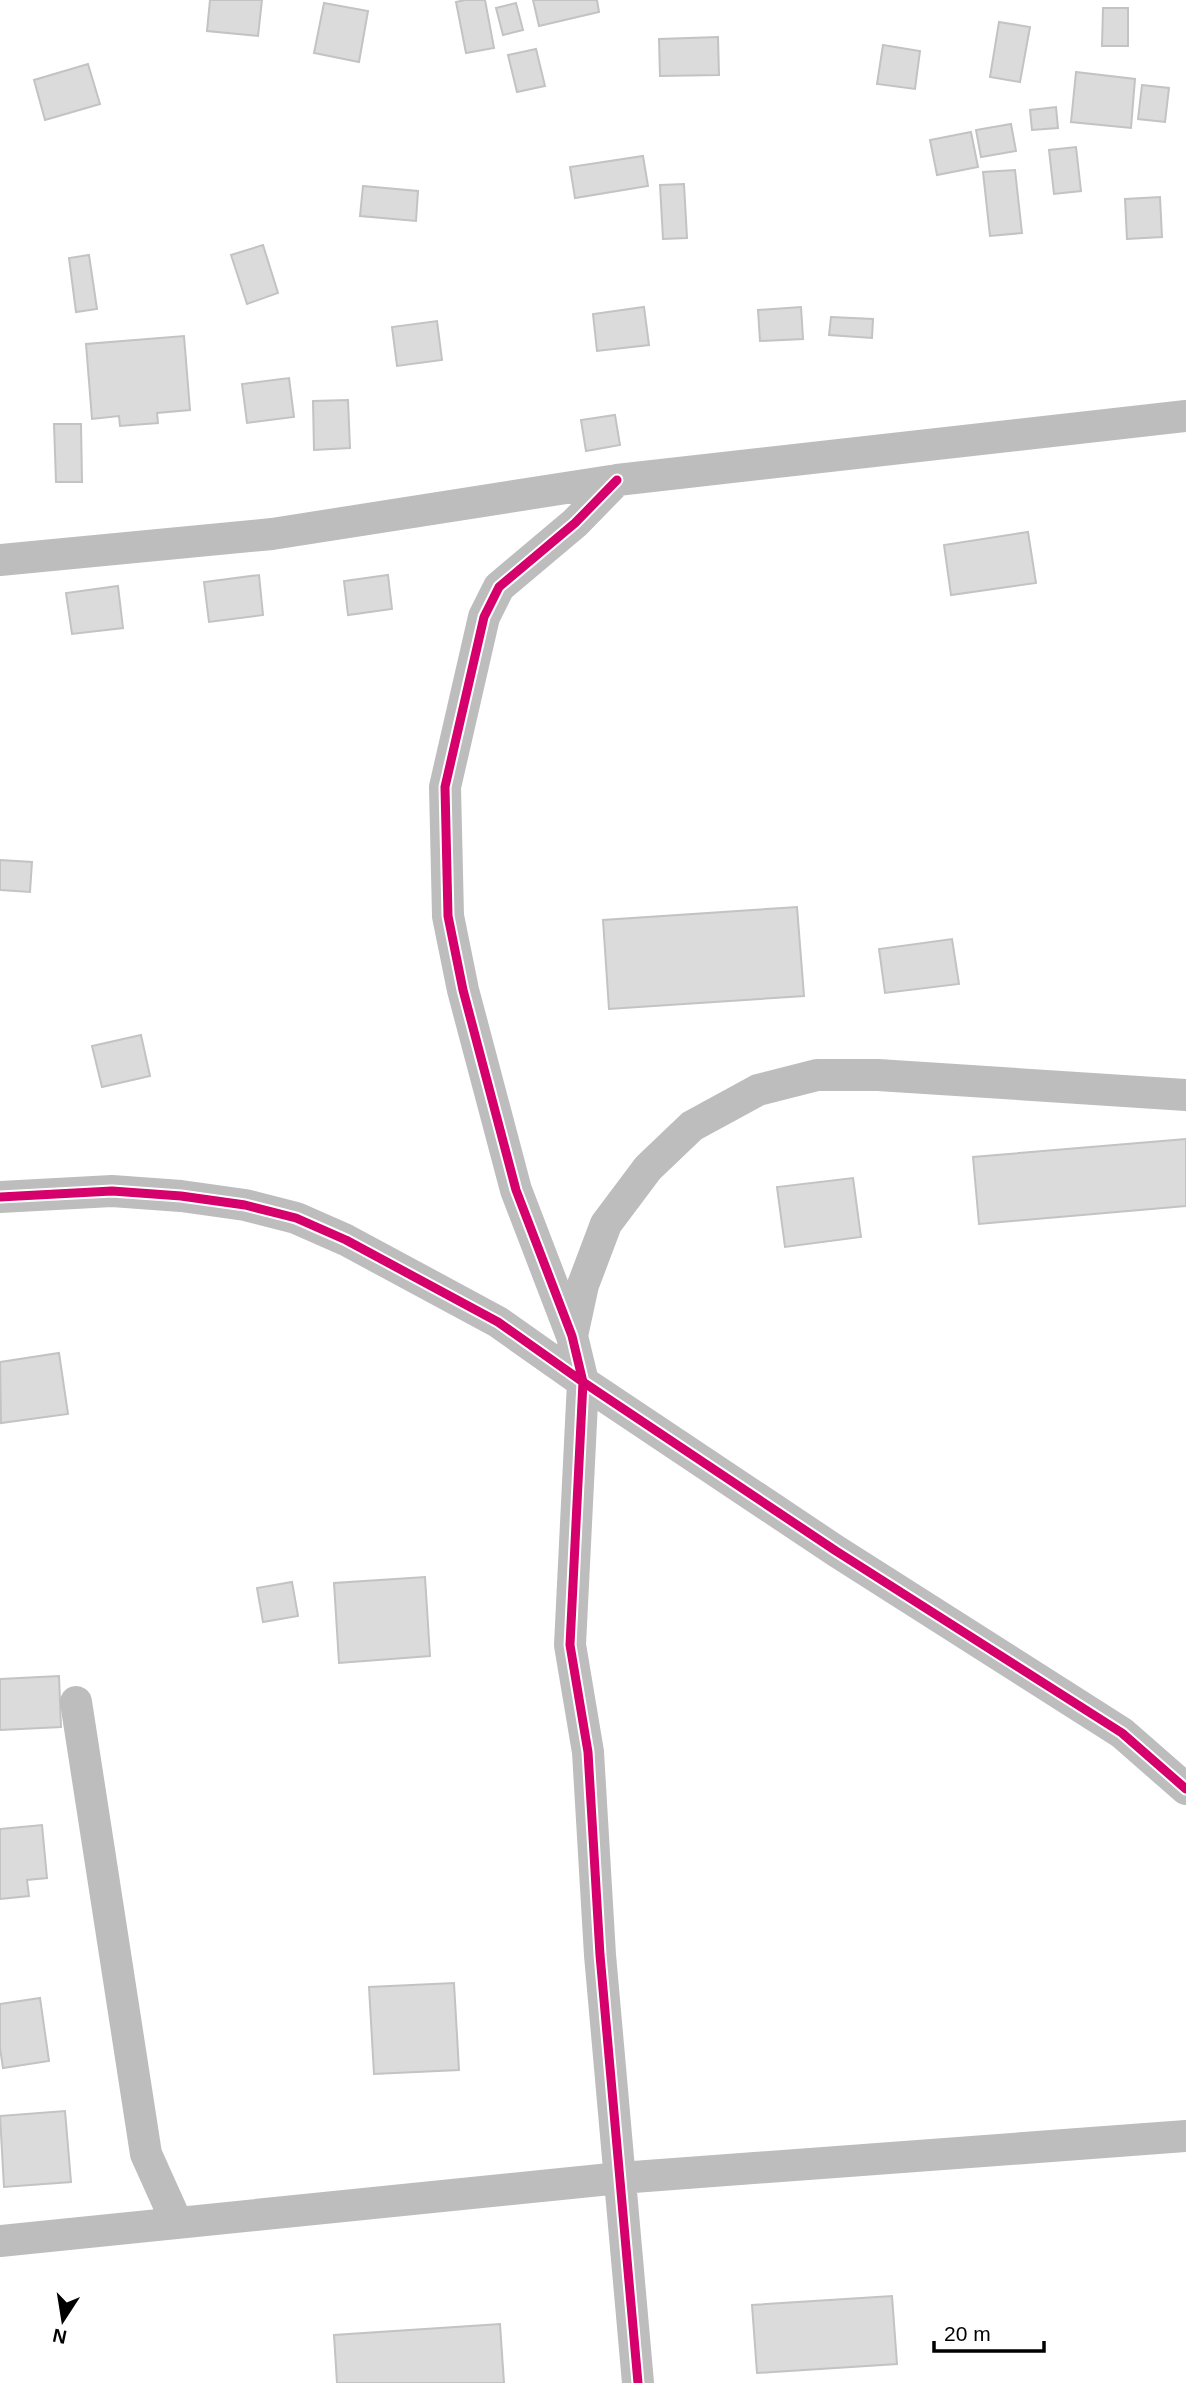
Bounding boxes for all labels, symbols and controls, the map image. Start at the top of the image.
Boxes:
north arrow [28,2285,98,2355]
scale bar [934,2310,1044,2354]
text: 20 m [944,2322,991,2345]
text: N [51,2324,68,2348]

